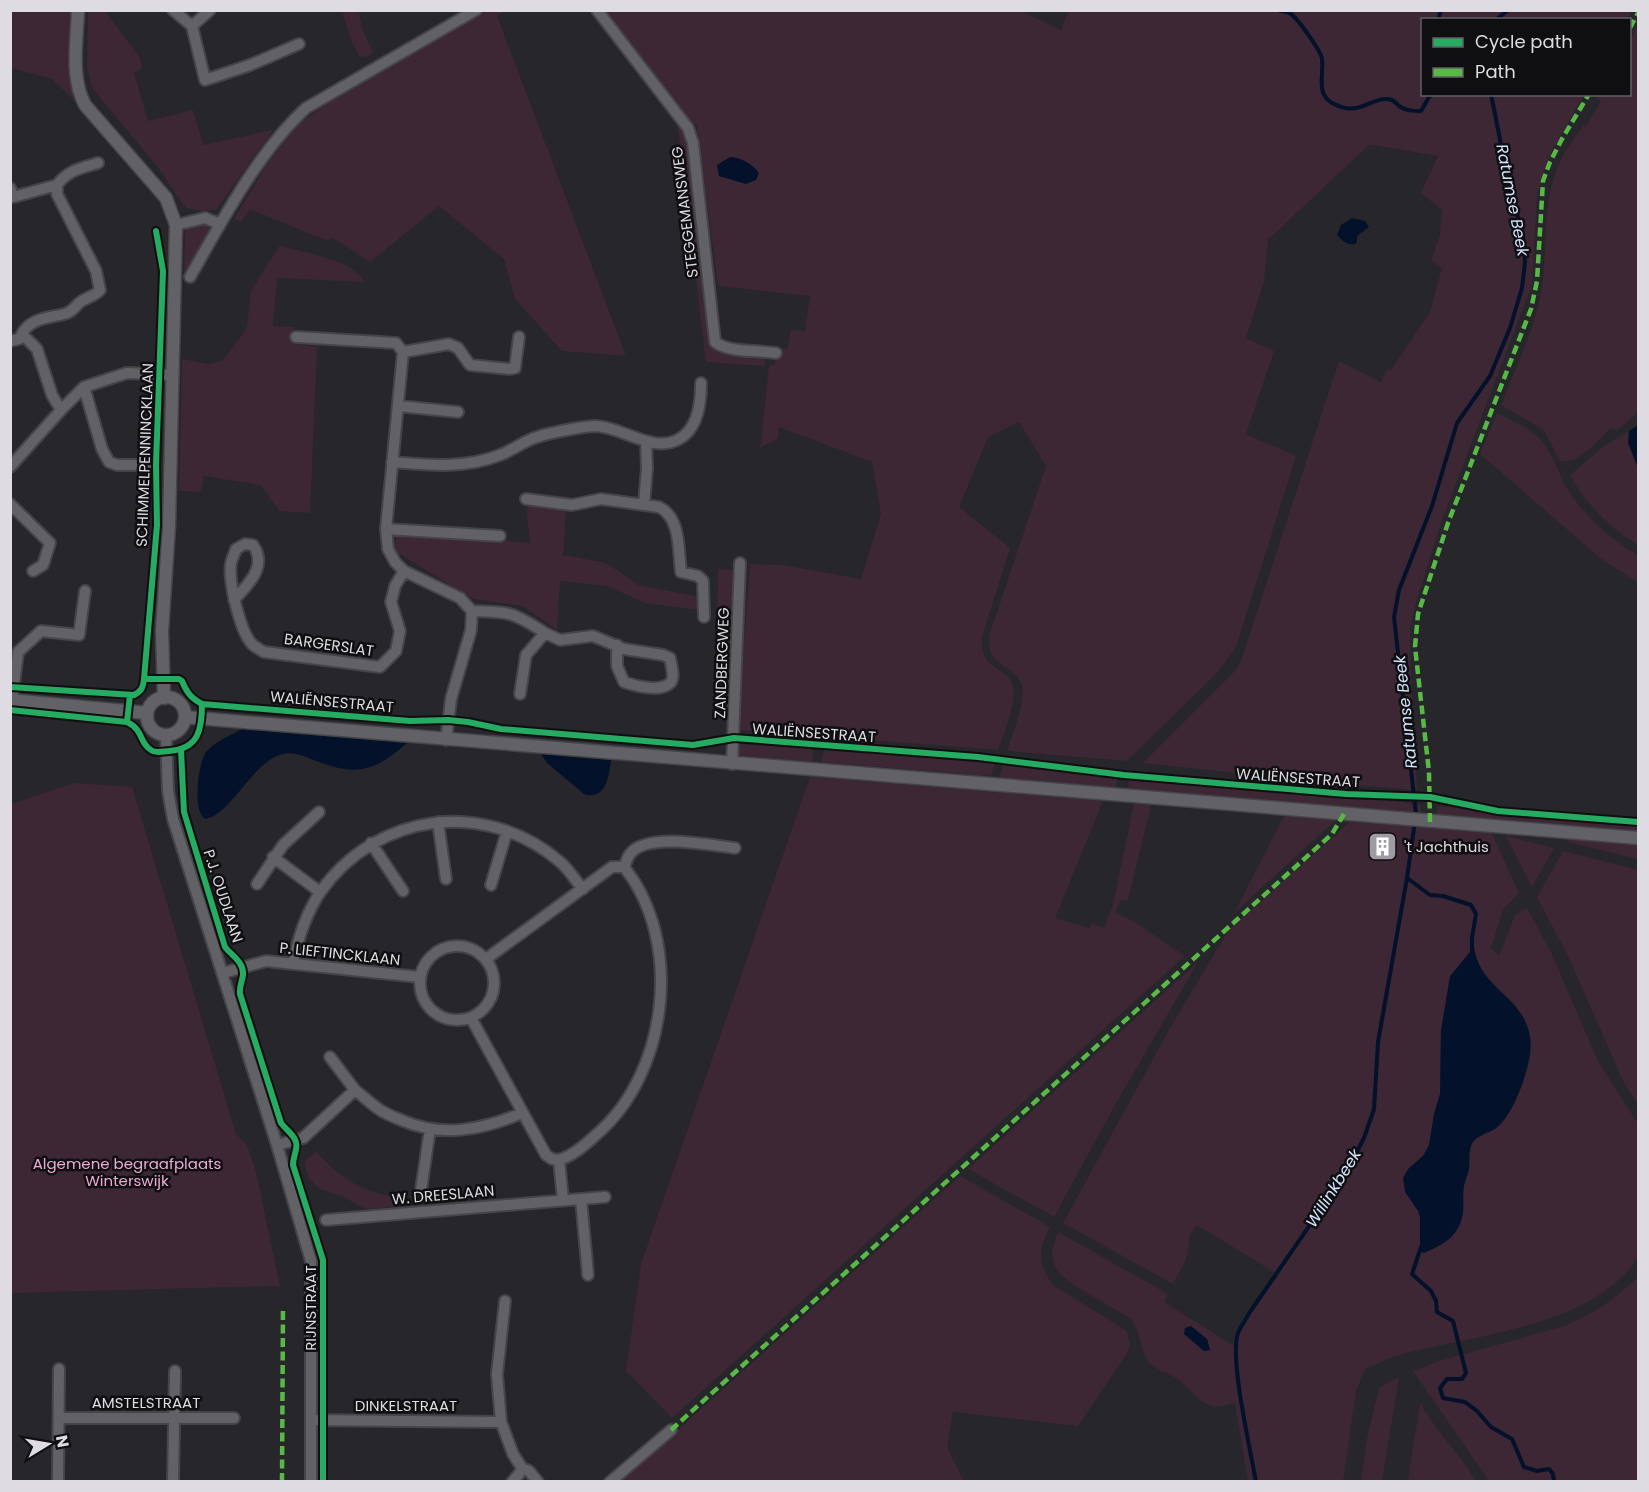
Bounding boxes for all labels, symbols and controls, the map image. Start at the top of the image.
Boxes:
legend [1421,18,1631,96]
text: Cycle path [1475,29,1573,54]
text: Path [1475,59,1516,84]
water label: Ratumse Beek [1490,142,1535,259]
street label: STEGGEMANSWEG [666,145,703,279]
street label: SCHIMMELPENNINCKLAAN [131,363,158,547]
street label: ZANDBERGWEG [709,607,734,719]
street label: BARGERSLAT [283,628,375,661]
water label: Ratumse Beek [1388,653,1423,770]
street label: WALIËNSESTRAAT [269,686,395,717]
street label: WALIËNSESTRAAT [751,718,877,747]
street label: WALIËNSESTRAAT [1235,763,1361,792]
building icon: 't Jachthuis [1367,831,1399,863]
place label: 't Jachthuis [1404,836,1489,857]
street label: P.J. OUDLAAN [199,847,248,945]
street label: P. LIEFTINCKLAAN [279,937,402,970]
water label: Willinkbeek [1300,1144,1367,1232]
park label: Algemene begraafplaats Winterswijk [33,1153,222,1191]
street label: W. DREESLAAN [391,1180,495,1209]
street label: RIJNSTRAAT [300,1265,321,1351]
street label: AMSTELSTRAAT [92,1392,200,1413]
street label: DINKELSTRAAT [355,1395,457,1416]
north arrow [18,1414,78,1474]
text: N [50,1433,75,1449]

